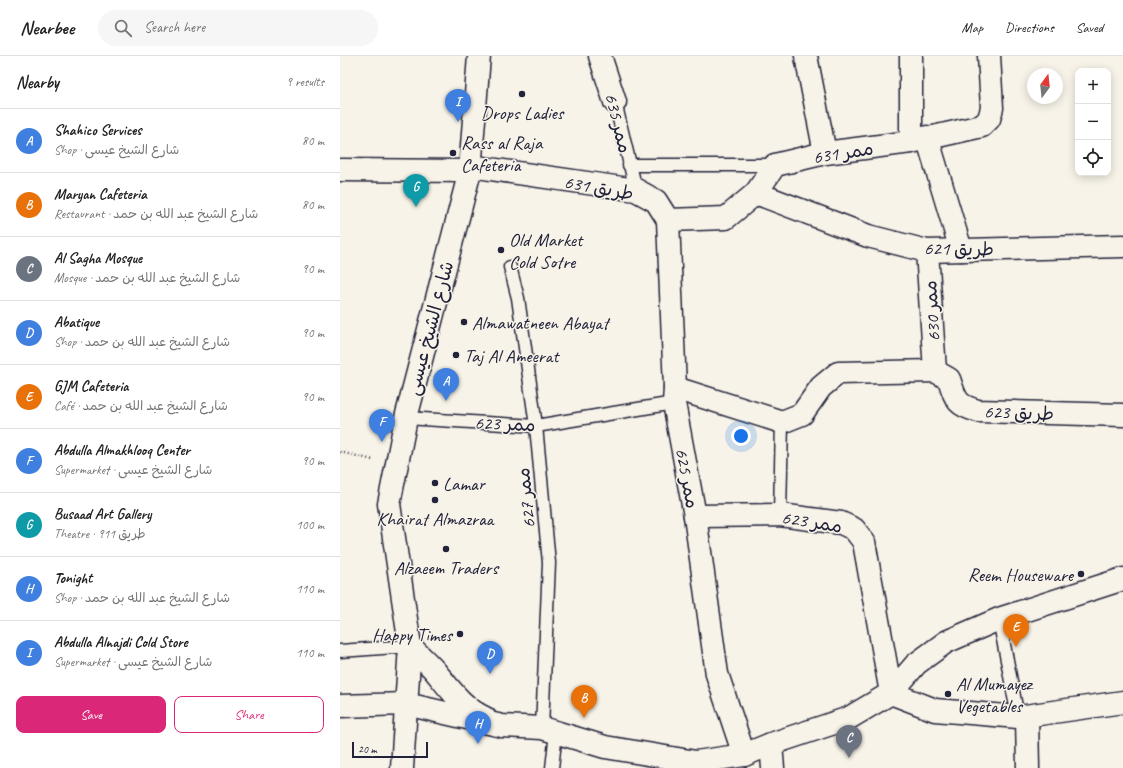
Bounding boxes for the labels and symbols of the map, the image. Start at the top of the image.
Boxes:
north arrow [1027,68,1063,104]
pin: I [445,89,471,122]
marker: Drops Ladies [517,89,527,99]
street label: ممر 635 [599,91,637,156]
place label: Drops Ladies [481,101,565,125]
place label: Rass al Raja Cafeteria [461,131,544,177]
street label: ممر 631 [811,136,875,170]
marker: Rass al Raja Cafeteria [448,148,458,158]
street label: طريق 631 [562,170,635,206]
pin: G [403,174,429,207]
place label: Old Market Cold Sotre [509,228,584,274]
street label: طريق 621 [924,236,994,262]
marker: Old Market Cold Sotre [496,245,506,255]
street label: شارع الشيخ عيسى [401,258,460,398]
street label: ممر 630 [918,280,946,342]
place label: Almawatneen Abayat [472,311,611,335]
marker: Almawatneen Abayat [459,317,469,327]
place label: Taj Al Ameerat [464,344,560,368]
marker: Taj Al Ameerat [451,350,461,360]
pin: A [433,368,459,401]
street label: طريق 623 [983,400,1054,426]
pin: F [369,409,395,442]
street label: ممر 623 [474,411,536,437]
your location [731,426,751,446]
street label: ممر 625 [669,446,705,510]
street label: ممر 627 [511,466,541,530]
place label: Lamar [443,472,486,496]
marker: Lamar [430,478,440,488]
marker: Khairat Almazraa [430,495,440,505]
street label: ممر 623 [780,505,844,539]
place label: Khairat Almazraa [377,507,496,531]
marker: Alzaeem Traders [441,544,451,554]
place label: Alzaeem Traders [394,556,500,580]
place label: Reem Houseware [968,563,1075,587]
marker: Reem Houseware [1076,569,1086,579]
pin: E [1003,614,1029,647]
place label: Happy Times [372,623,454,647]
marker: Happy Times [455,629,465,639]
pin: D [477,641,503,674]
place label: Al Mumayez Vegetables [956,672,1034,718]
pin: B [571,685,597,718]
marker: Al Mumayez Vegetables [943,689,953,699]
pin: H [465,711,491,744]
pin: C [836,725,862,758]
scale bar [352,740,428,759]

